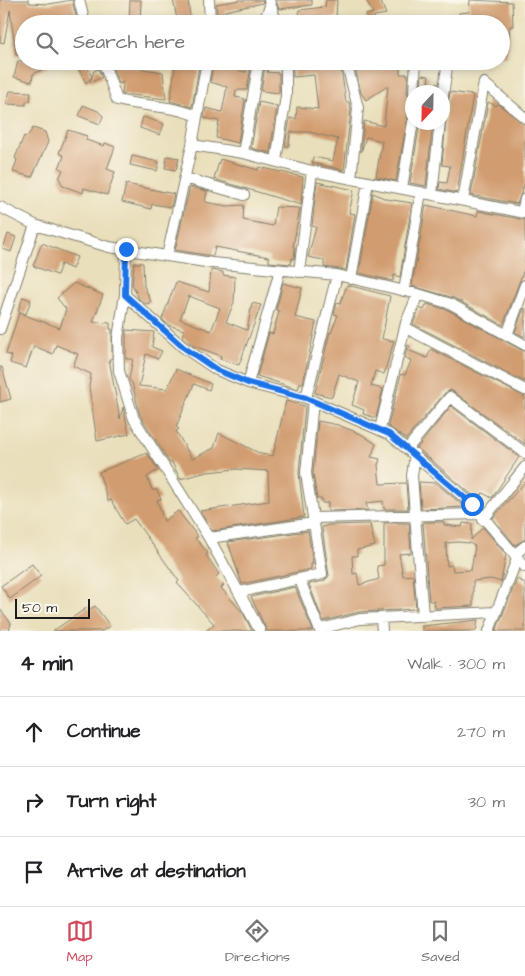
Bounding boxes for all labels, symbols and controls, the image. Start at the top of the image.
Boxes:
search box [15,15,510,70]
icon: search [33,29,61,57]
text: Search here [73,29,185,56]
north arrow [405,85,450,130]
route end [115,238,138,261]
route start [461,493,484,516]
scale bar [15,596,90,619]
text: 50 m [22,598,57,618]
text: 4 min [20,649,73,678]
text: Walk · 300 m [407,653,505,675]
icon: ahead [20,718,48,746]
text: Continue [67,718,141,745]
text: 270 m [457,721,505,743]
icon: right [20,788,48,816]
text: Turn right [67,788,156,815]
text: 30 m [468,791,505,813]
icon: arrive [20,858,48,886]
text: Arrive at destination [67,858,246,885]
tab: Map [66,917,94,967]
tab: Directions [225,917,290,967]
tab: Saved [421,917,459,967]

